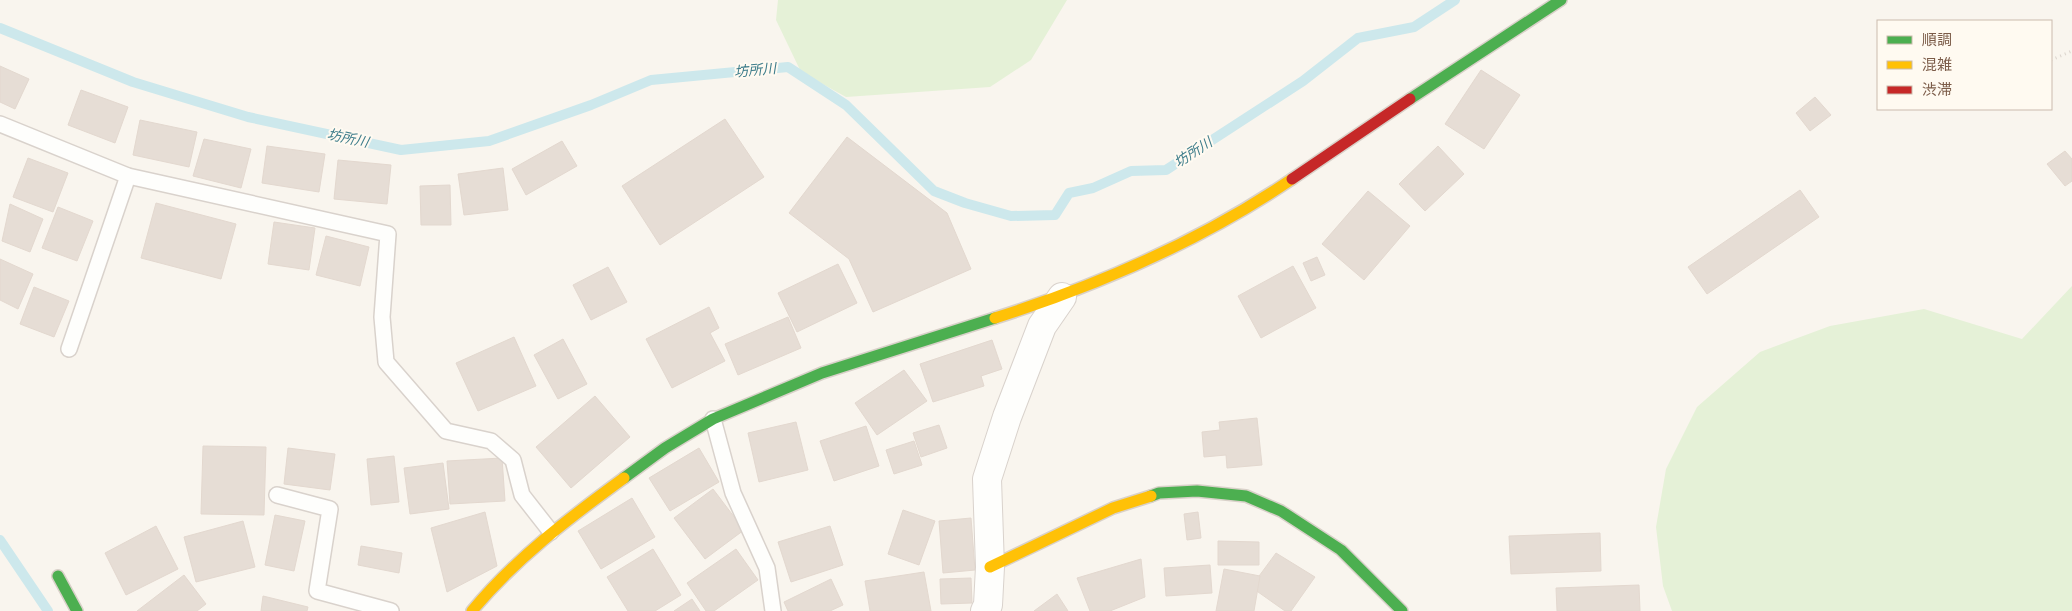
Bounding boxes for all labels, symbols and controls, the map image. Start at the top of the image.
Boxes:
legend [1877,20,2052,110]
text: 順調 [1922,30,1952,49]
text: 混雑 [1922,55,1952,74]
water label: 坊所川 [733,59,779,81]
text: 渋滞 [1922,80,1952,99]
water label: 坊所川 [326,125,372,152]
water label: 坊所川 [1170,132,1217,171]

